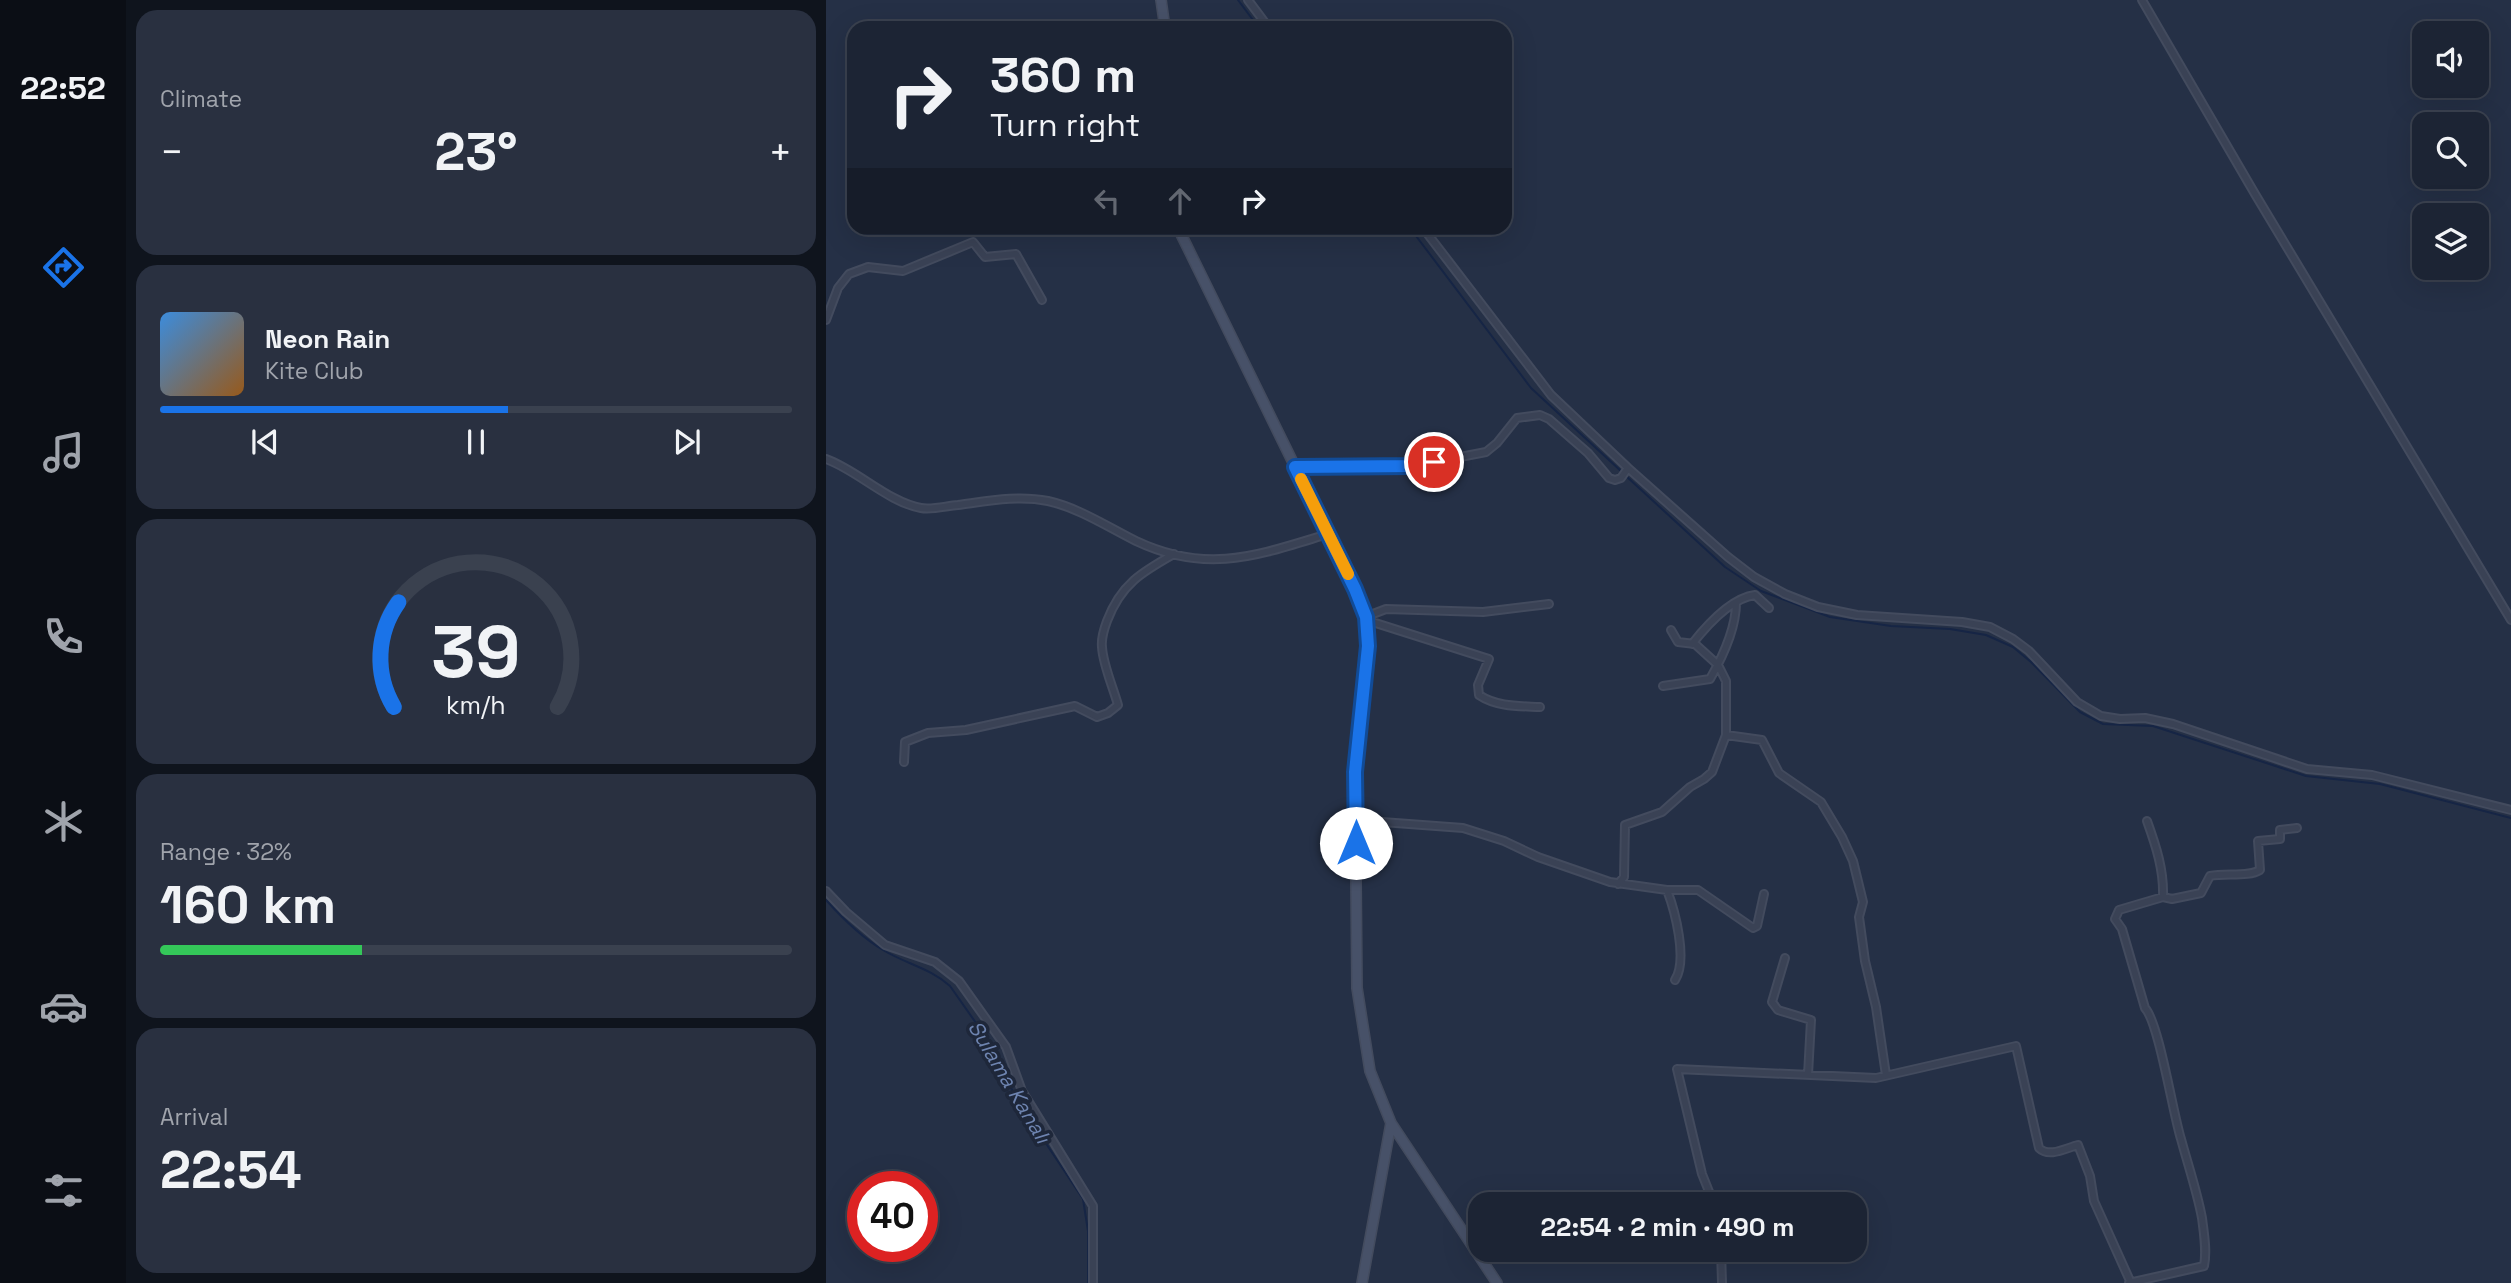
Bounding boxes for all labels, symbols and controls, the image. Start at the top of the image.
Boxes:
map controls [2412,21,2489,280]
button: sound [2412,21,2489,98]
text: 360 m [990,44,1136,106]
icon: right [875,49,966,140]
text: 22:52 [20,68,106,108]
text: Climate [160,84,242,114]
text: Turn right [990,105,1140,145]
button: search [2412,112,2489,189]
text: 23° [435,119,518,185]
text: − [160,128,184,176]
text: + [768,128,792,176]
icon: left [1088,182,1126,220]
icon: ahead [1161,182,1199,220]
icon: right [1234,182,1272,220]
button: layers [2412,203,2489,280]
icon: directions [39,243,88,292]
text: Neon Rain [265,322,390,356]
text: Kite Club [265,356,364,386]
icon: previous [246,423,284,461]
icon: pause [457,423,495,461]
icon: next [668,423,706,461]
icon: music [39,428,88,477]
pin [1404,432,1464,492]
icon: arrive [1415,443,1453,481]
text: 39 [431,606,521,699]
icon: phone [39,612,88,661]
text: km/h [446,689,506,721]
icon: climate [39,797,88,846]
position arrow [1319,806,1393,880]
text: Range · 32% [160,837,292,867]
text: 160 km [160,872,336,938]
icon: car [39,982,88,1031]
water label: Sulama Kanalı [962,1015,1057,1149]
text: Arrival [160,1102,228,1132]
text: 22:54 [160,1137,302,1203]
icon: filters [39,1166,88,1215]
speed limit sign: 40 [847,1171,938,1262]
text: 22:54 · 2 min · 490 m [1541,1210,1794,1244]

